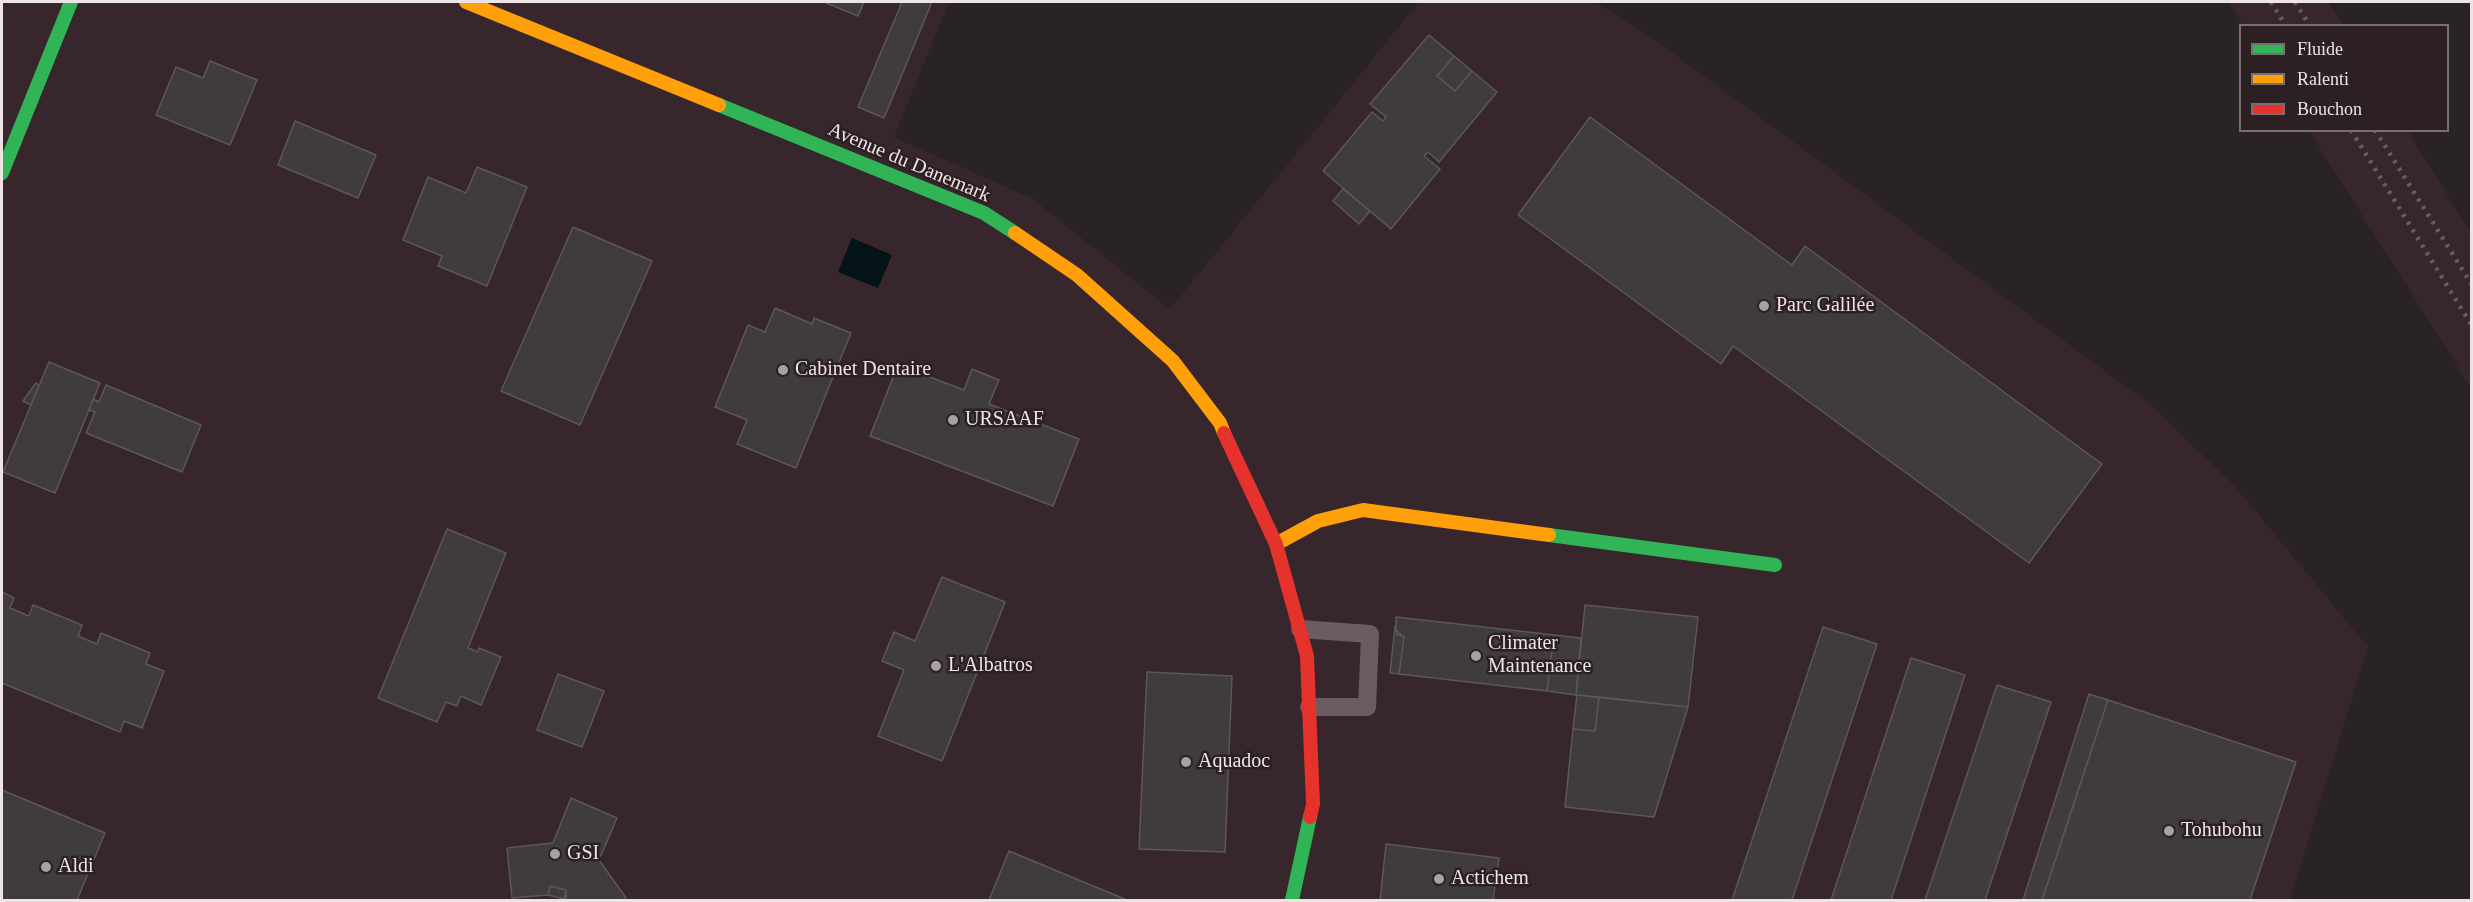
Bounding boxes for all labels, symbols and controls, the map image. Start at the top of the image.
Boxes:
legend [2239,24,2449,132]
text: Fluide [2297,39,2343,59]
text: Ralenti [2297,69,2349,89]
text: Bouchon [2297,99,2362,119]
street label: Avenue du Danemark [824,118,994,208]
place label: Parc Galilée [1776,294,1874,318]
marker: Parc Galilée [1757,299,1771,313]
place label: Cabinet Dentaire [795,358,931,382]
marker: Cabinet Dentaire [776,363,790,377]
place label: URSAAF [965,408,1044,432]
marker: URSAAF [946,413,960,427]
place label: Climater Maintenance [1488,632,1591,679]
marker: Climater Maintenance [1469,649,1483,663]
place label: L'Albatros [948,654,1033,678]
marker: L'Albatros [929,659,943,673]
place label: Aquadoc [1198,750,1270,774]
marker: Aquadoc [1179,755,1193,769]
place label: Tohubohu [2181,819,2262,843]
marker: Tohubohu [2162,824,2176,838]
place label: GSI [567,842,599,866]
marker: GSI [548,847,562,861]
place label: Aldi [58,855,94,879]
marker: Aldi [39,860,53,874]
place label: Actichem [1451,867,1529,891]
marker: Actichem [1432,872,1446,886]

